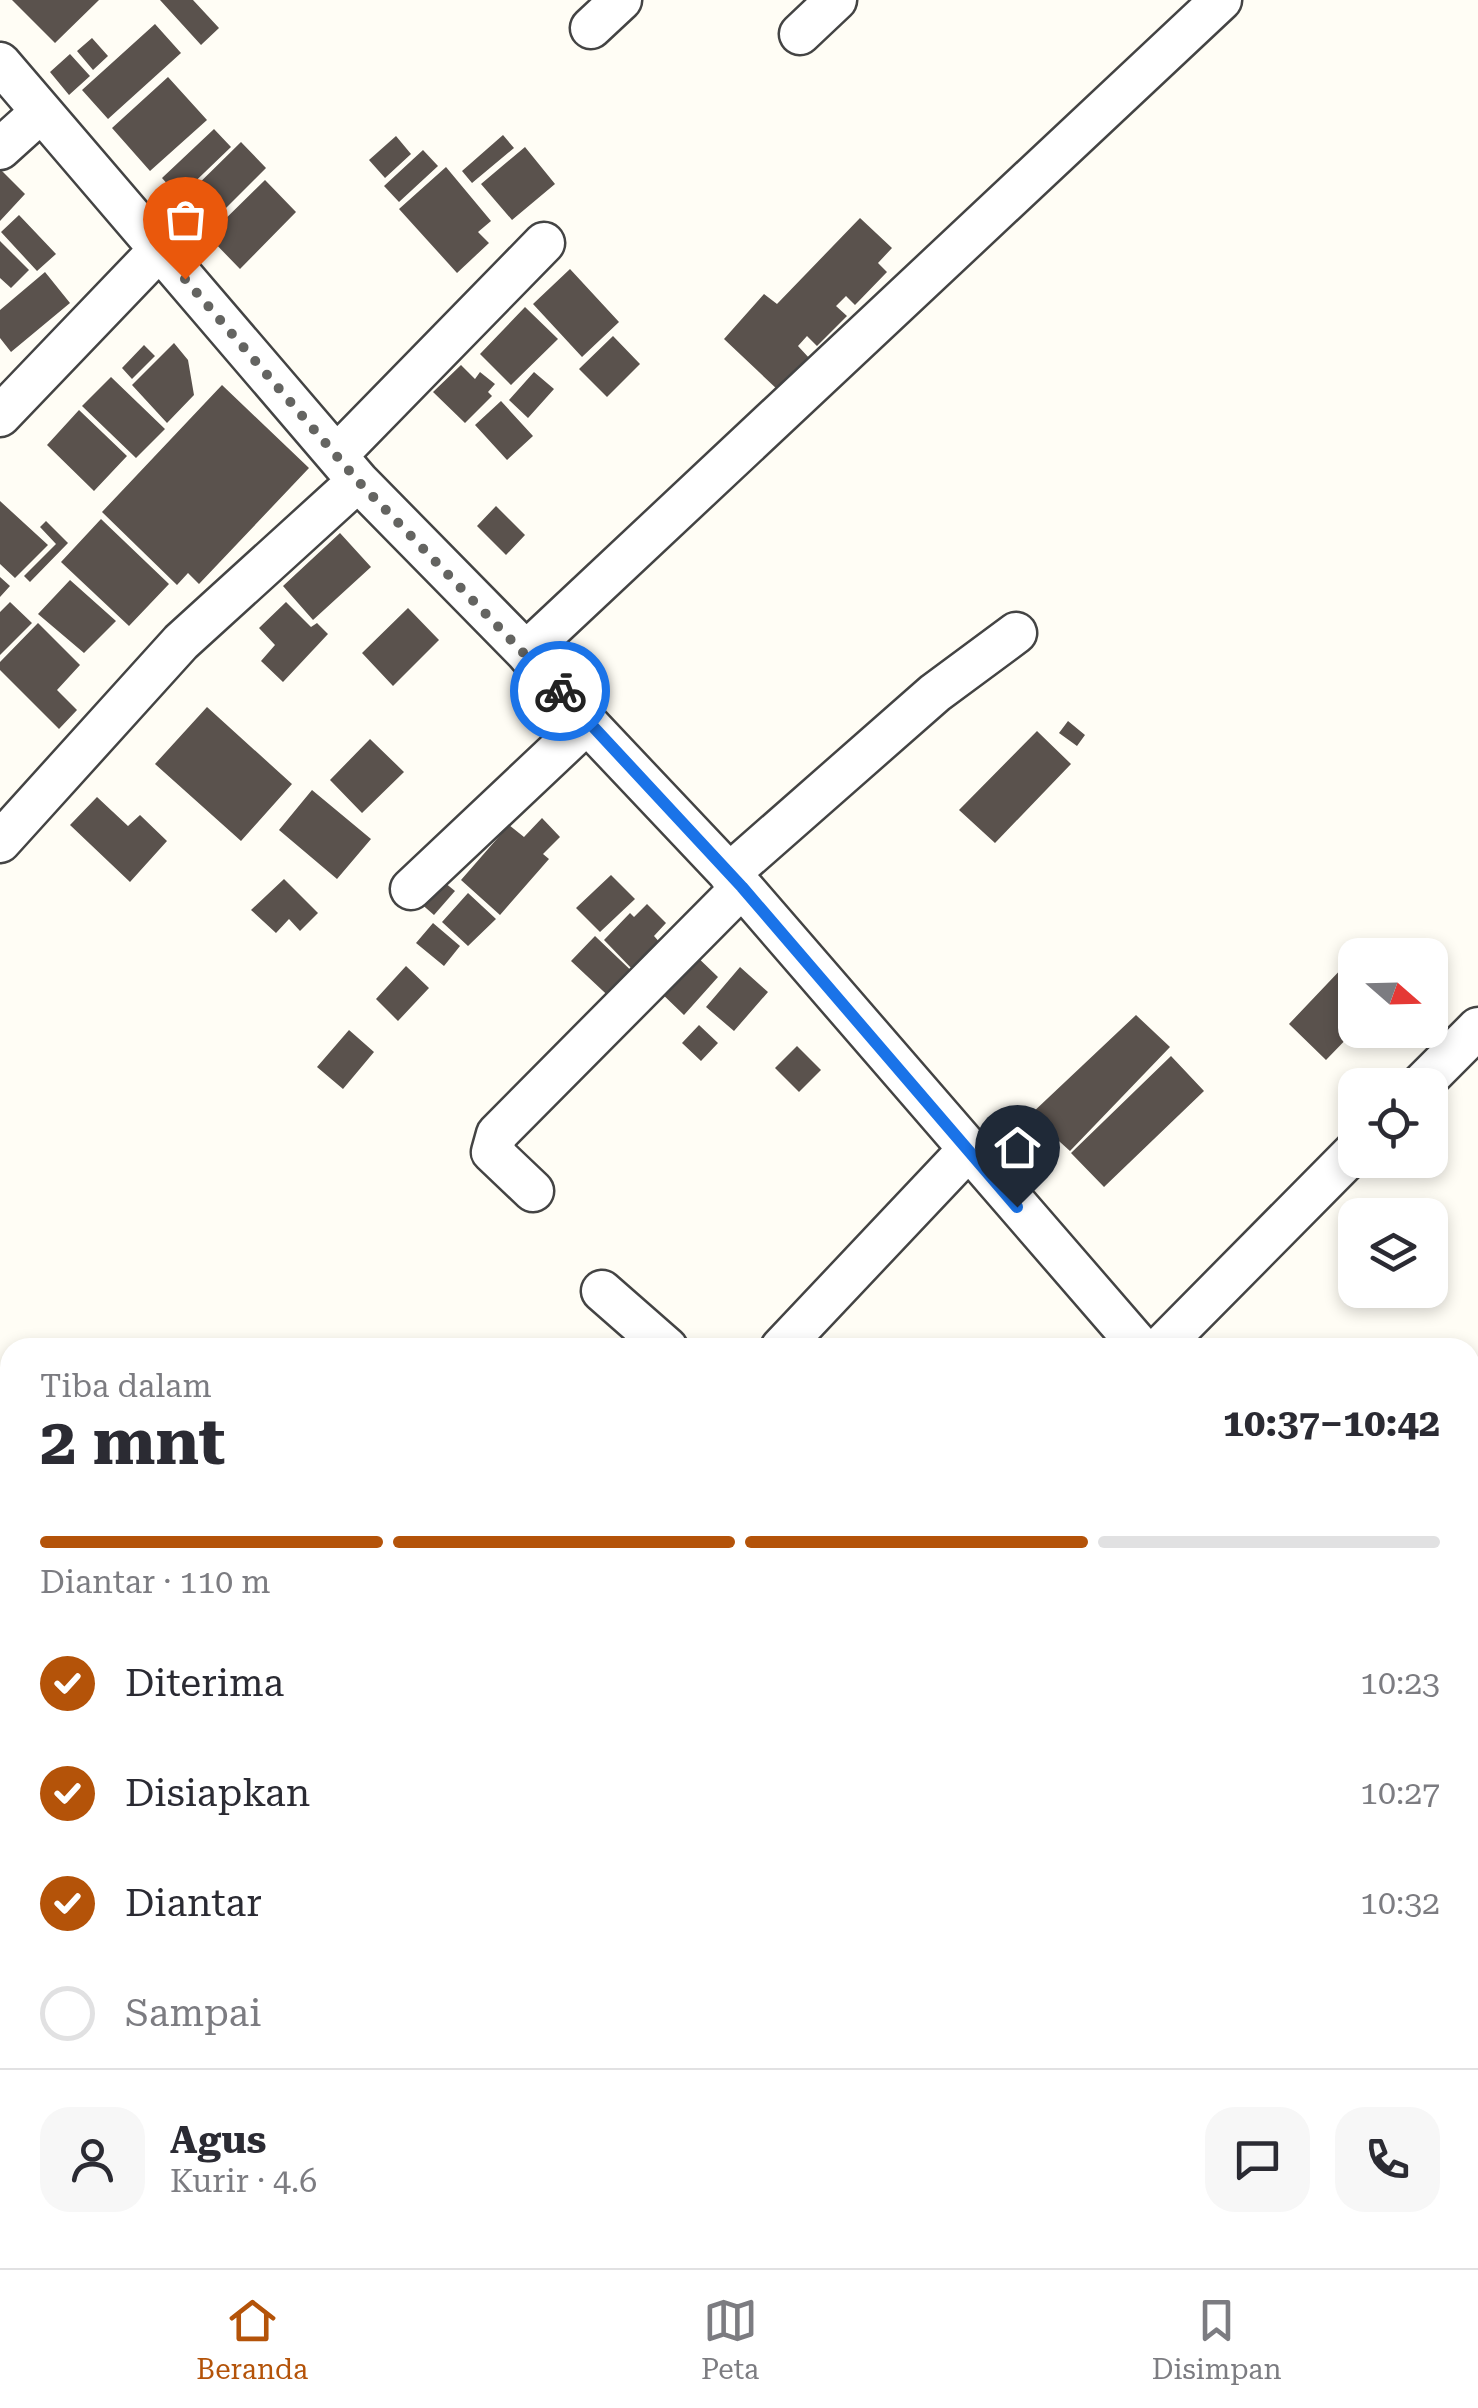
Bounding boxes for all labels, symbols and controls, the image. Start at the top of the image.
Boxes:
pin [143,177,228,280]
icon: bag [158,192,213,247]
courier [510,641,610,741]
icon: bike [533,664,588,719]
north arrow [1338,938,1448,1048]
map controls [1338,938,1448,1308]
button: locate [1338,1068,1448,1178]
pin [975,1105,1060,1208]
icon: home [990,1120,1045,1175]
button: layers [1338,1198,1448,1308]
text: Tiba dalam [40,1367,212,1405]
text: 10:37–10:42 [1223,1401,1440,1445]
text: 2 mnt [40,1404,226,1480]
text: Diantar · 110 m [40,1563,271,1601]
icon: check [40,1656,95,1711]
text: Diterima [125,1661,284,1705]
text: 10:23 [1360,1664,1440,1702]
icon: check [40,1766,95,1821]
text: Disiapkan [125,1771,310,1815]
text: 10:27 [1360,1774,1440,1812]
icon: check [40,1876,95,1931]
text: Diantar [125,1881,262,1925]
text: 10:32 [1360,1884,1440,1922]
text: Sampai [125,1991,261,2035]
button: person [40,2107,145,2212]
button: chat [1205,2107,1310,2212]
button: phone [1335,2107,1440,2212]
text: Agus [170,2118,266,2162]
text: Kurir · 4.6 [170,2162,317,2200]
tab: Beranda [196,2293,308,2386]
tab: Peta [701,2293,759,2386]
tab: Disimpan [1152,2293,1282,2386]

